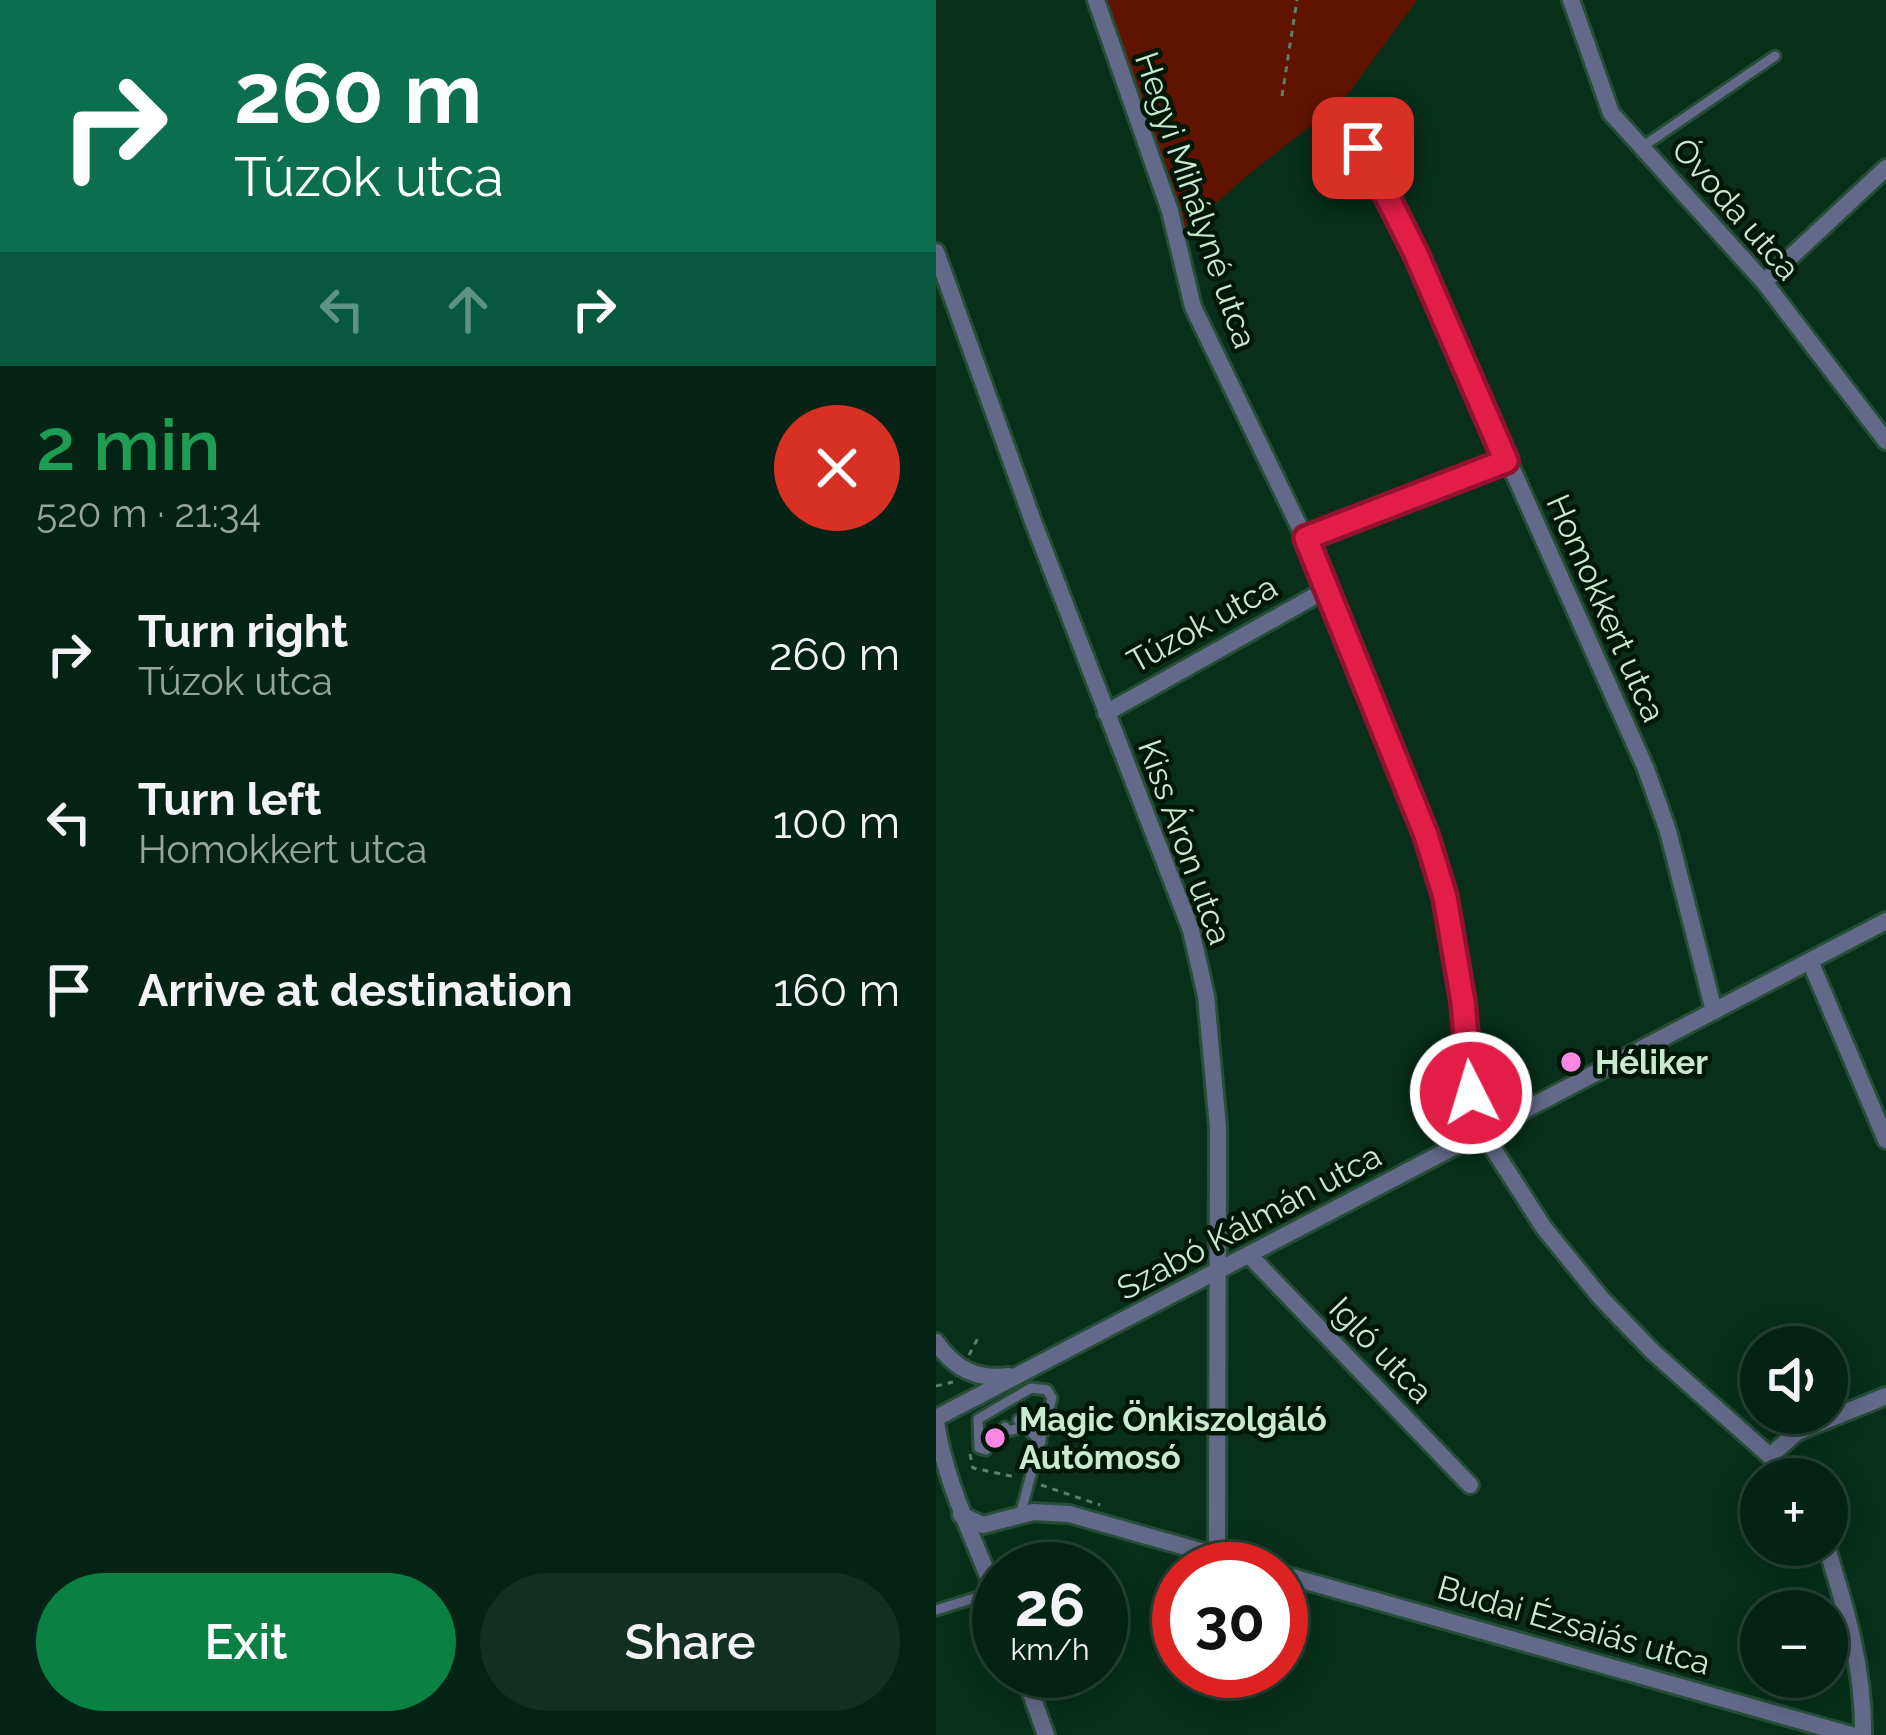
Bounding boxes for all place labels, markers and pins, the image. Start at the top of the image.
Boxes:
pin [1312,97,1414,199]
place label: Héliker [1595,1043,1708,1082]
marker: Héliker [1558,1049,1584,1075]
place label: Magic Önkiszolgáló Autómosó [1019,1400,1327,1477]
marker: Magic Önkiszolgáló Autómosó [982,1425,1008,1451]

